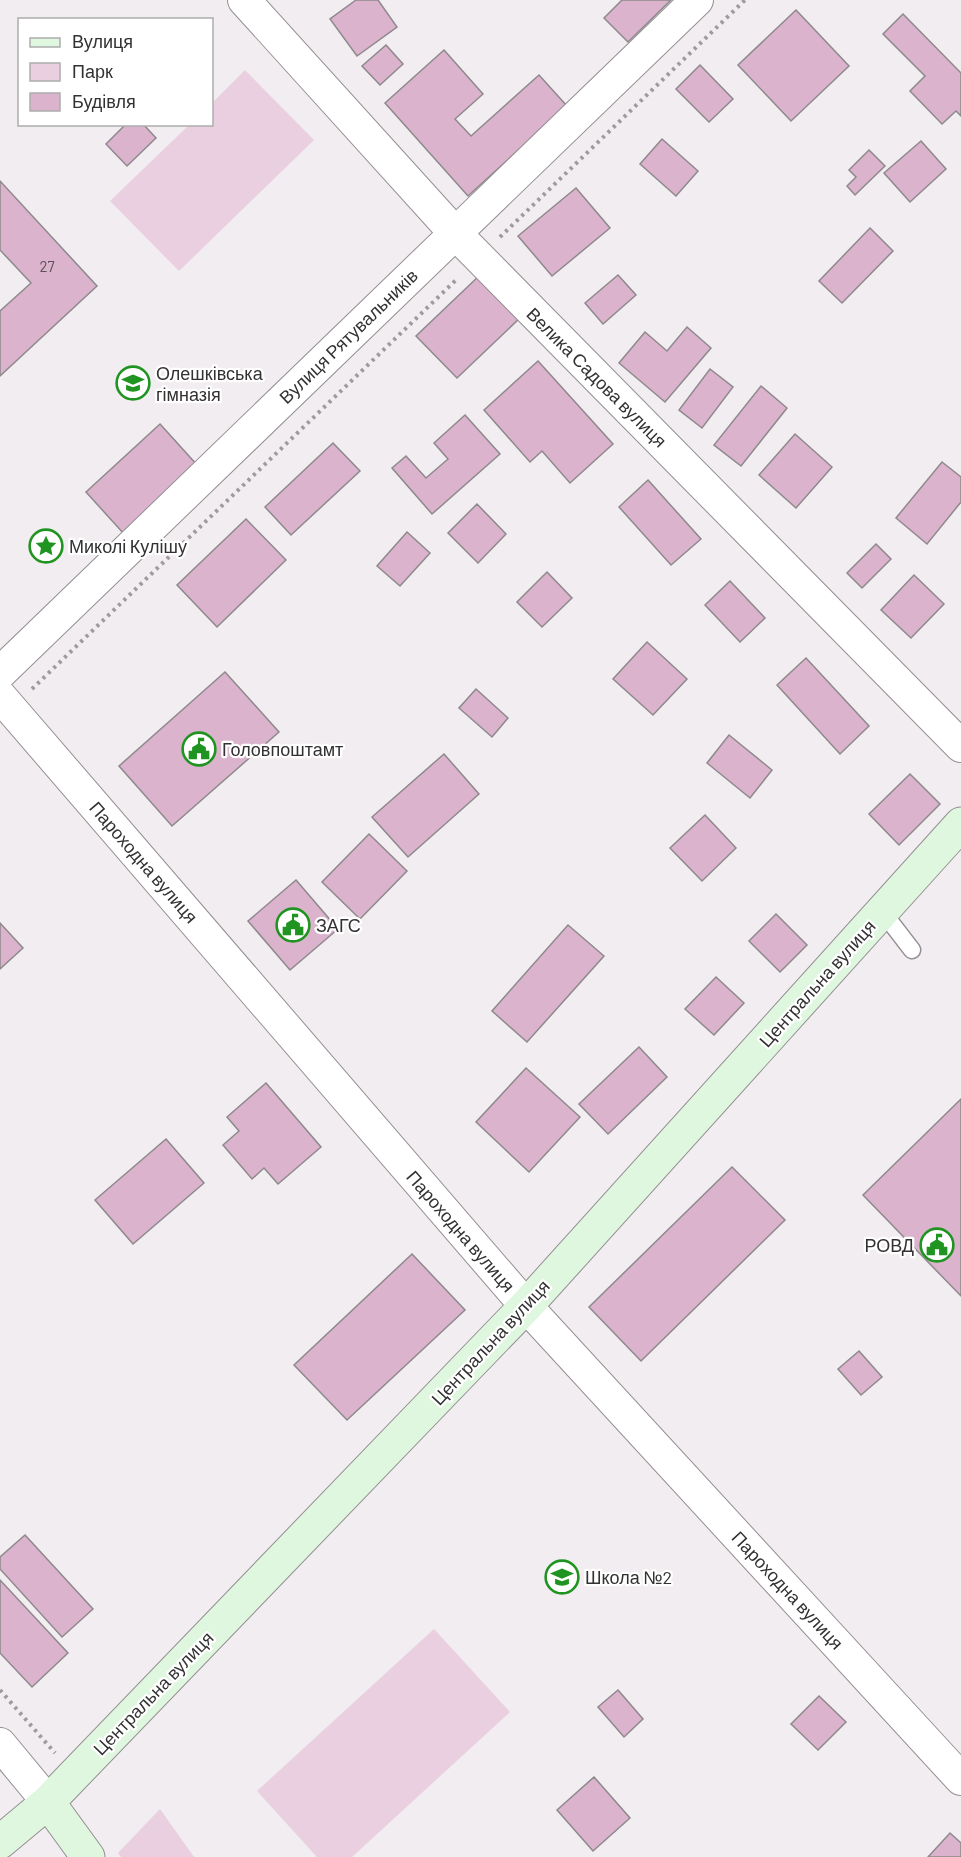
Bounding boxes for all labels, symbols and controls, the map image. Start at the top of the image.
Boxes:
legend [18,18,213,126]
text: Вулиця [72,30,133,52]
text: Парк [72,60,113,82]
text: Будівля [72,90,136,112]
house number: 27 [39,257,55,275]
street label: Вулиця Рятувальників [274,264,422,408]
street label: Велика Садова вулиця [522,302,672,452]
place label: Олешківська гімназія [156,362,264,405]
school or university icon: Олешківська гімназія [115,365,151,401]
place icon: Миколі Кулішу [28,528,64,564]
place label: Миколі Кулішу [69,535,187,557]
public building icon: Головпоштамт [181,731,217,767]
place label: Головпоштамт [222,738,343,760]
street label: Пароходна вулиця [85,797,203,927]
public building icon: ЗАГС [275,907,311,943]
place label: ЗАГС [316,914,361,936]
street label: Центральна вулиця [754,915,880,1051]
street label: Пароходна вулиця [402,1166,520,1296]
public building icon: РОВД [919,1227,955,1263]
place label: РОВД [865,1234,914,1256]
street label: Центральна вулиця [426,1275,554,1409]
street label: Пароходна вулиця [728,1526,848,1654]
school or university icon: Школа №2 [544,1559,580,1595]
place label: Школа №2 [585,1566,672,1588]
street label: Центральна вулиця [88,1627,218,1759]

